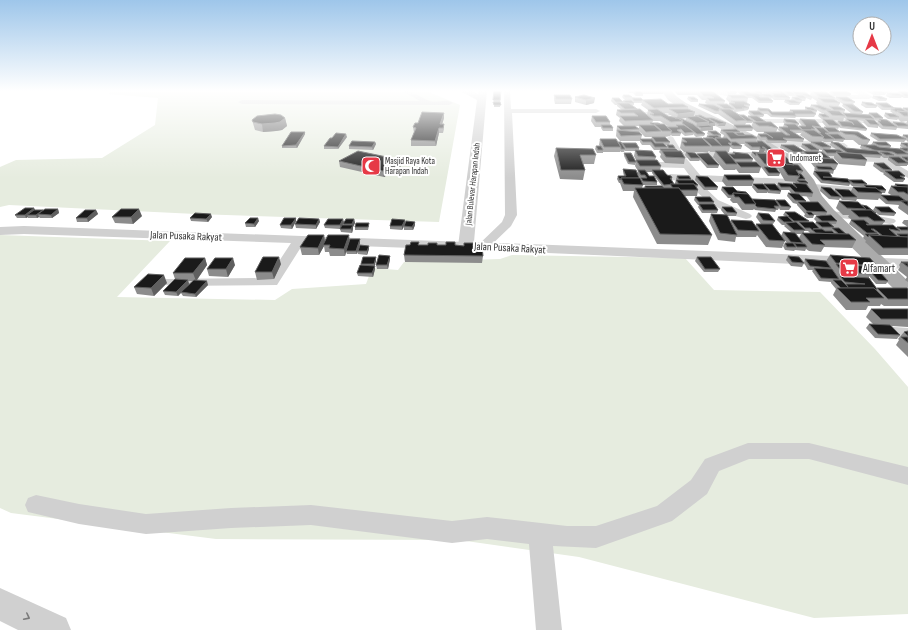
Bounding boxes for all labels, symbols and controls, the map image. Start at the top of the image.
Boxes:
north arrow [852,16,892,56]
text: U [869,20,875,33]
street label: Jalan Bulevar Harapan Indah [463,142,483,227]
supermarket icon: Indomaret [765,147,787,169]
place label: Indomaret [790,153,821,164]
mosque icon: Masjid Raya Kota Harapan Indah [360,155,382,177]
place label: Masjid Raya Kota Harapan Indah [385,156,435,177]
street label: Jalan Pusaka Rakyat [149,228,223,244]
street label: Jalan Pusaka Rakyat [473,240,547,256]
supermarket icon: Alfamart [838,257,860,279]
place label: Alfamart [862,262,896,275]
one-way arrow [22,612,30,620]

